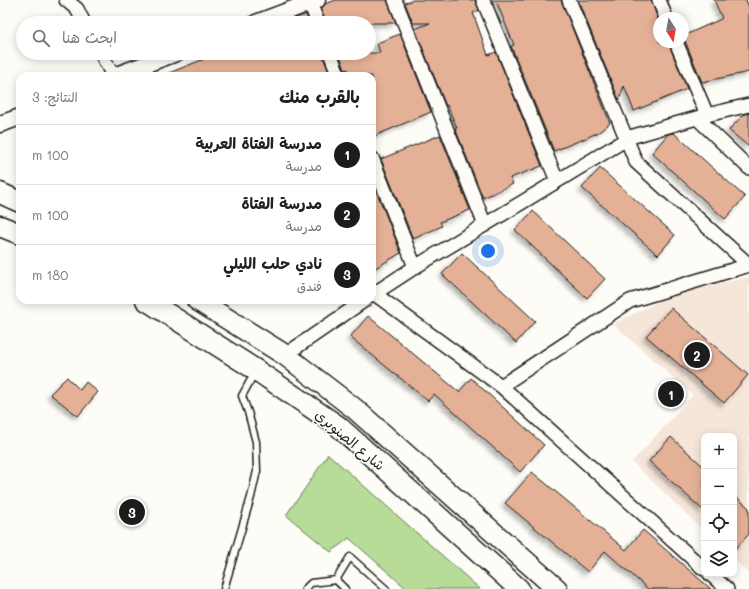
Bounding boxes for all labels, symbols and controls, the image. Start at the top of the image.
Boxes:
north arrow [653,12,689,48]
search box [16,16,376,60]
icon: search [30,27,52,49]
text: ابحث هنا [62,27,117,47]
text: بالقرب منك [279,85,360,107]
text: النتائج: 3 [32,88,78,105]
text: مدرسة الفتاة العربية [196,133,322,153]
text: 100 m [32,146,68,163]
text: 1 [344,146,350,163]
text: مدرسة [286,157,322,174]
text: مدرسة الفتاة [242,193,322,213]
text: 100 m [32,206,68,223]
text: 2 [343,206,351,223]
text: مدرسة [286,217,322,234]
your location [478,241,498,261]
text: نادي حلب الليلي [223,253,322,273]
text: 180 m [32,266,68,283]
text: 3 [343,266,351,283]
text: فندق [297,277,322,294]
pin: 2 [684,340,710,370]
pin: 1 [658,379,684,409]
street label: شارع الصنوبري [310,405,389,476]
map controls [701,433,737,577]
button: + [701,433,737,469]
button: − [701,469,737,505]
pin: 3 [119,497,145,527]
button: locate [701,505,737,541]
button: layers [701,541,737,577]

